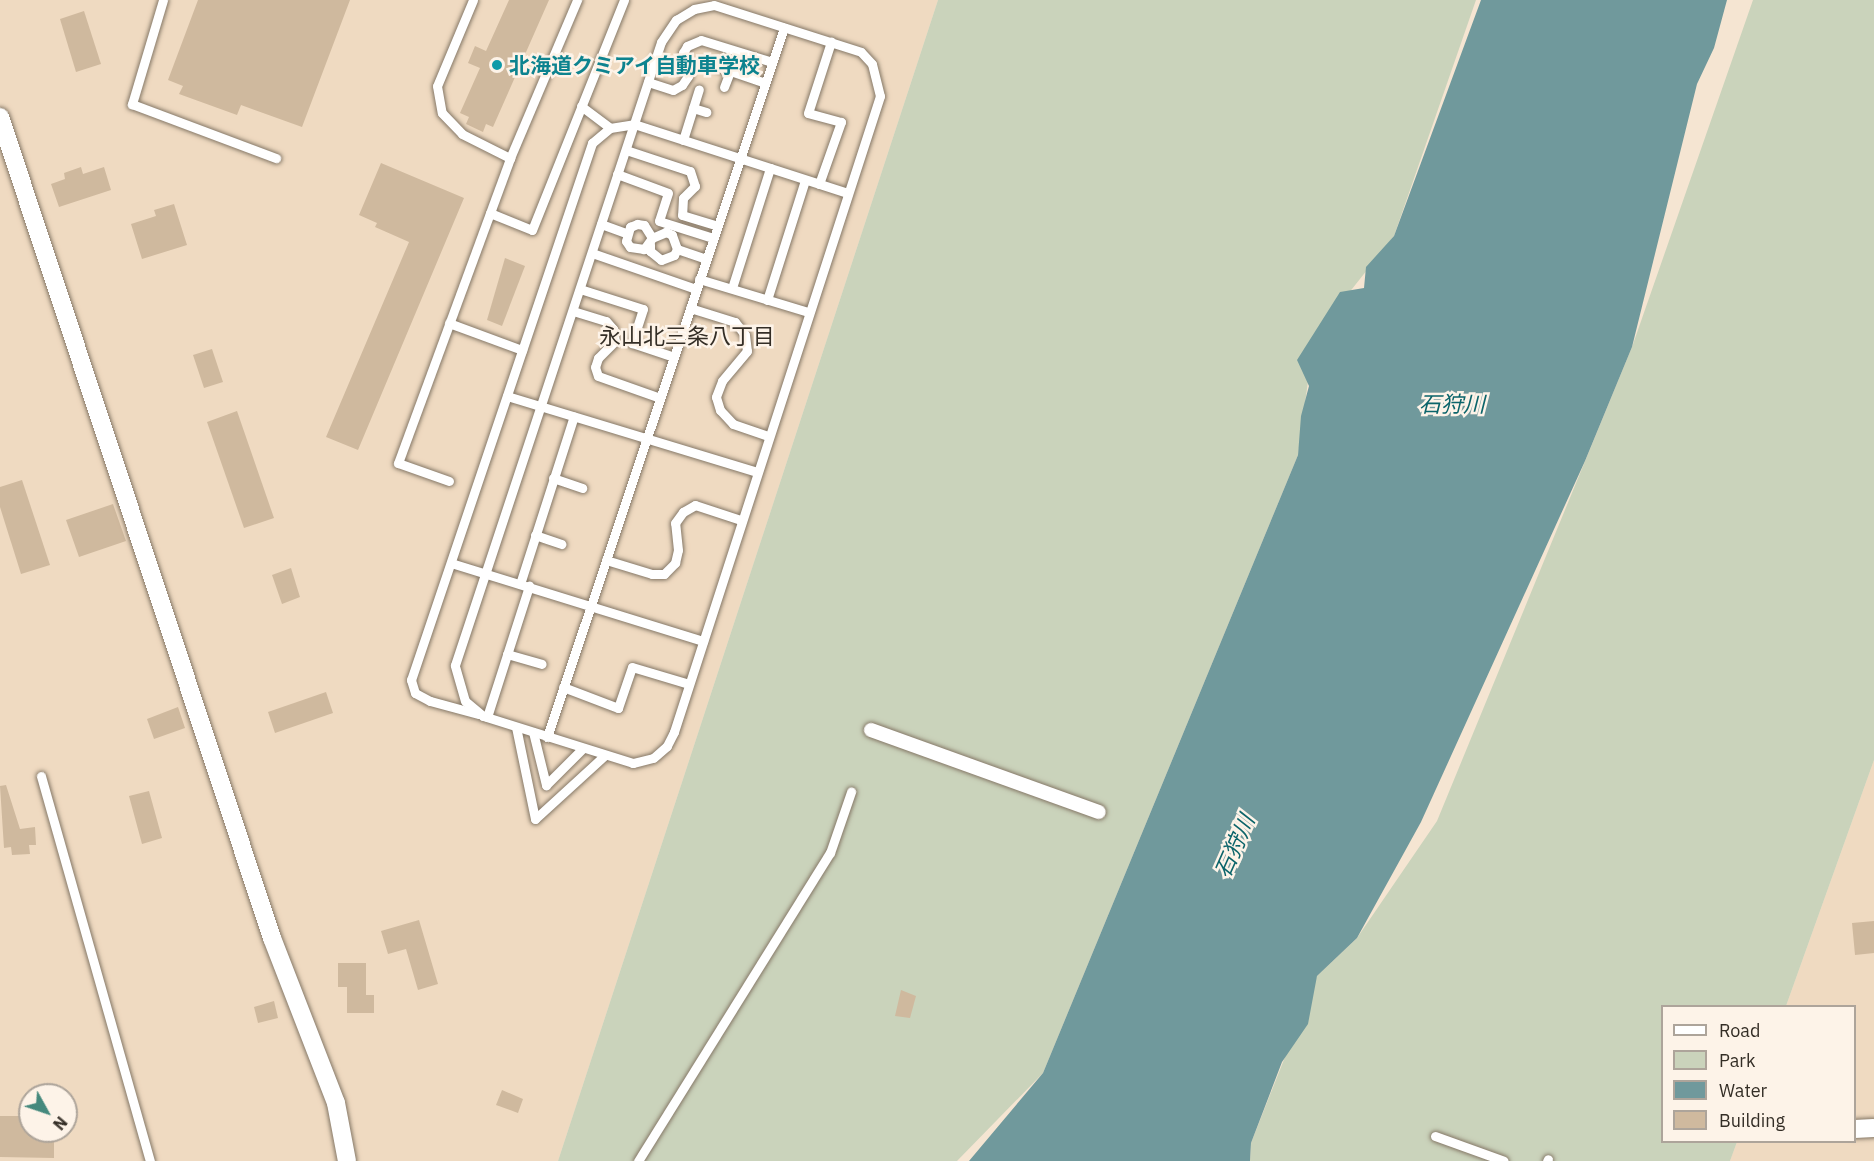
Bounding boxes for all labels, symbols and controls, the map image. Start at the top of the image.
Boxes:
place label: 北海道クミアイ自動車学校 [509,52,761,78]
marker: 北海道クミアイ自動車学校 [490,58,504,72]
district label: 永山北三条八丁目 [599,323,775,349]
water label: 石狩川 [1419,391,1485,417]
water label: 石狩川 [1209,810,1259,882]
legend [1661,1005,1856,1143]
text: Road [1719,1019,1760,1042]
text: Park [1719,1049,1755,1072]
text: Water [1719,1079,1767,1102]
north arrow [18,1083,78,1143]
text: Building [1719,1109,1785,1132]
text: N [49,1112,72,1134]

